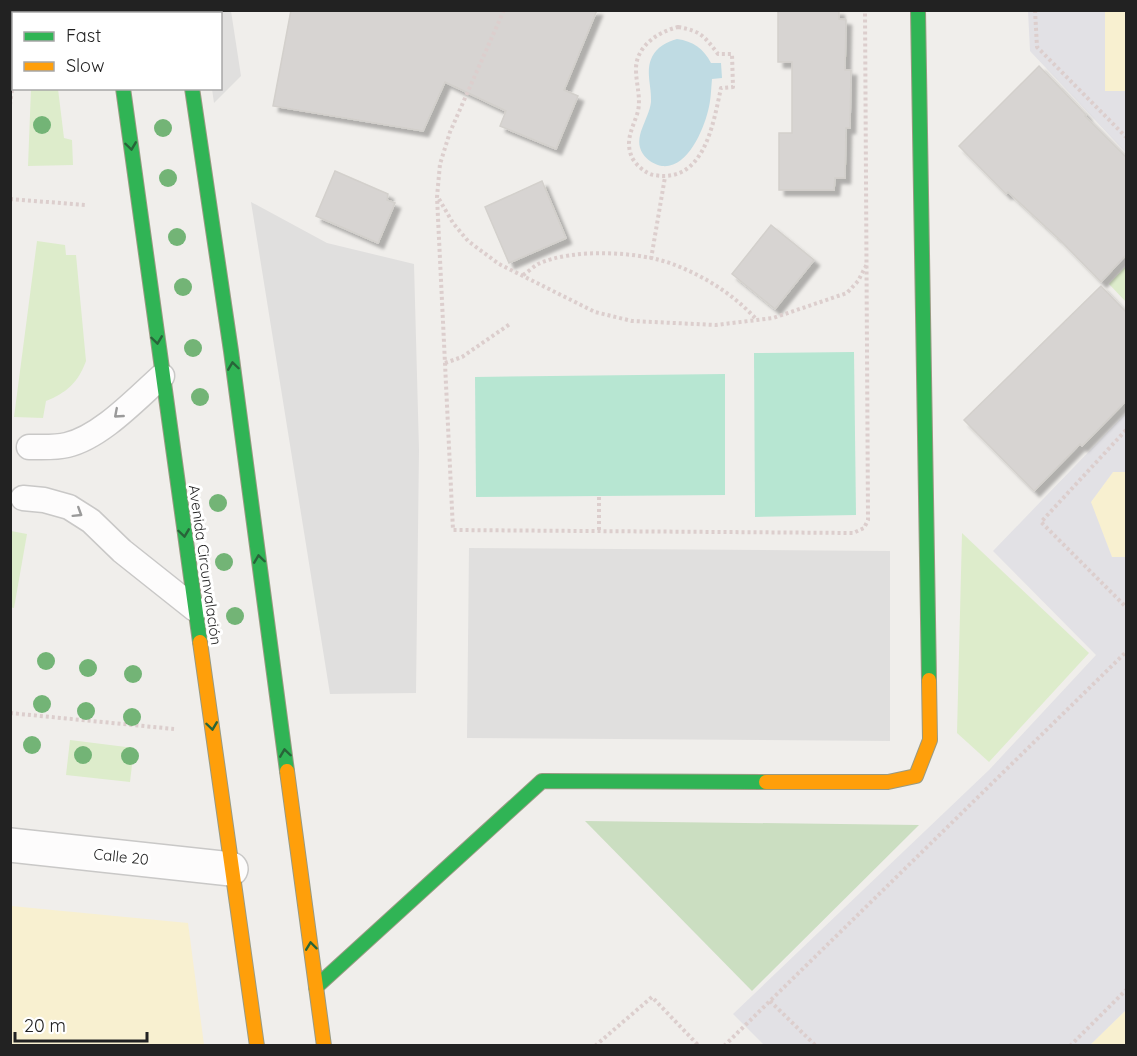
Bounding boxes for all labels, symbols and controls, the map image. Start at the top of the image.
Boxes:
legend [12,12,222,90]
text: Fast [66,24,101,47]
text: Slow [66,54,104,77]
one-way arrow [124,142,137,151]
one-way arrow [150,335,162,344]
one-way arrow [227,362,239,371]
one-way arrow [114,407,125,418]
street label: Avenida Circunvalación [185,484,226,646]
one-way arrow [72,506,82,518]
one-way arrow [177,528,190,537]
one-way arrow [253,555,266,564]
one-way arrow [206,721,218,730]
one-way arrow [280,748,292,757]
street label: Calle 20 [92,844,150,869]
one-way arrow [305,941,317,950]
scale bar [15,1005,147,1043]
text: 20 m [24,1014,66,1037]

